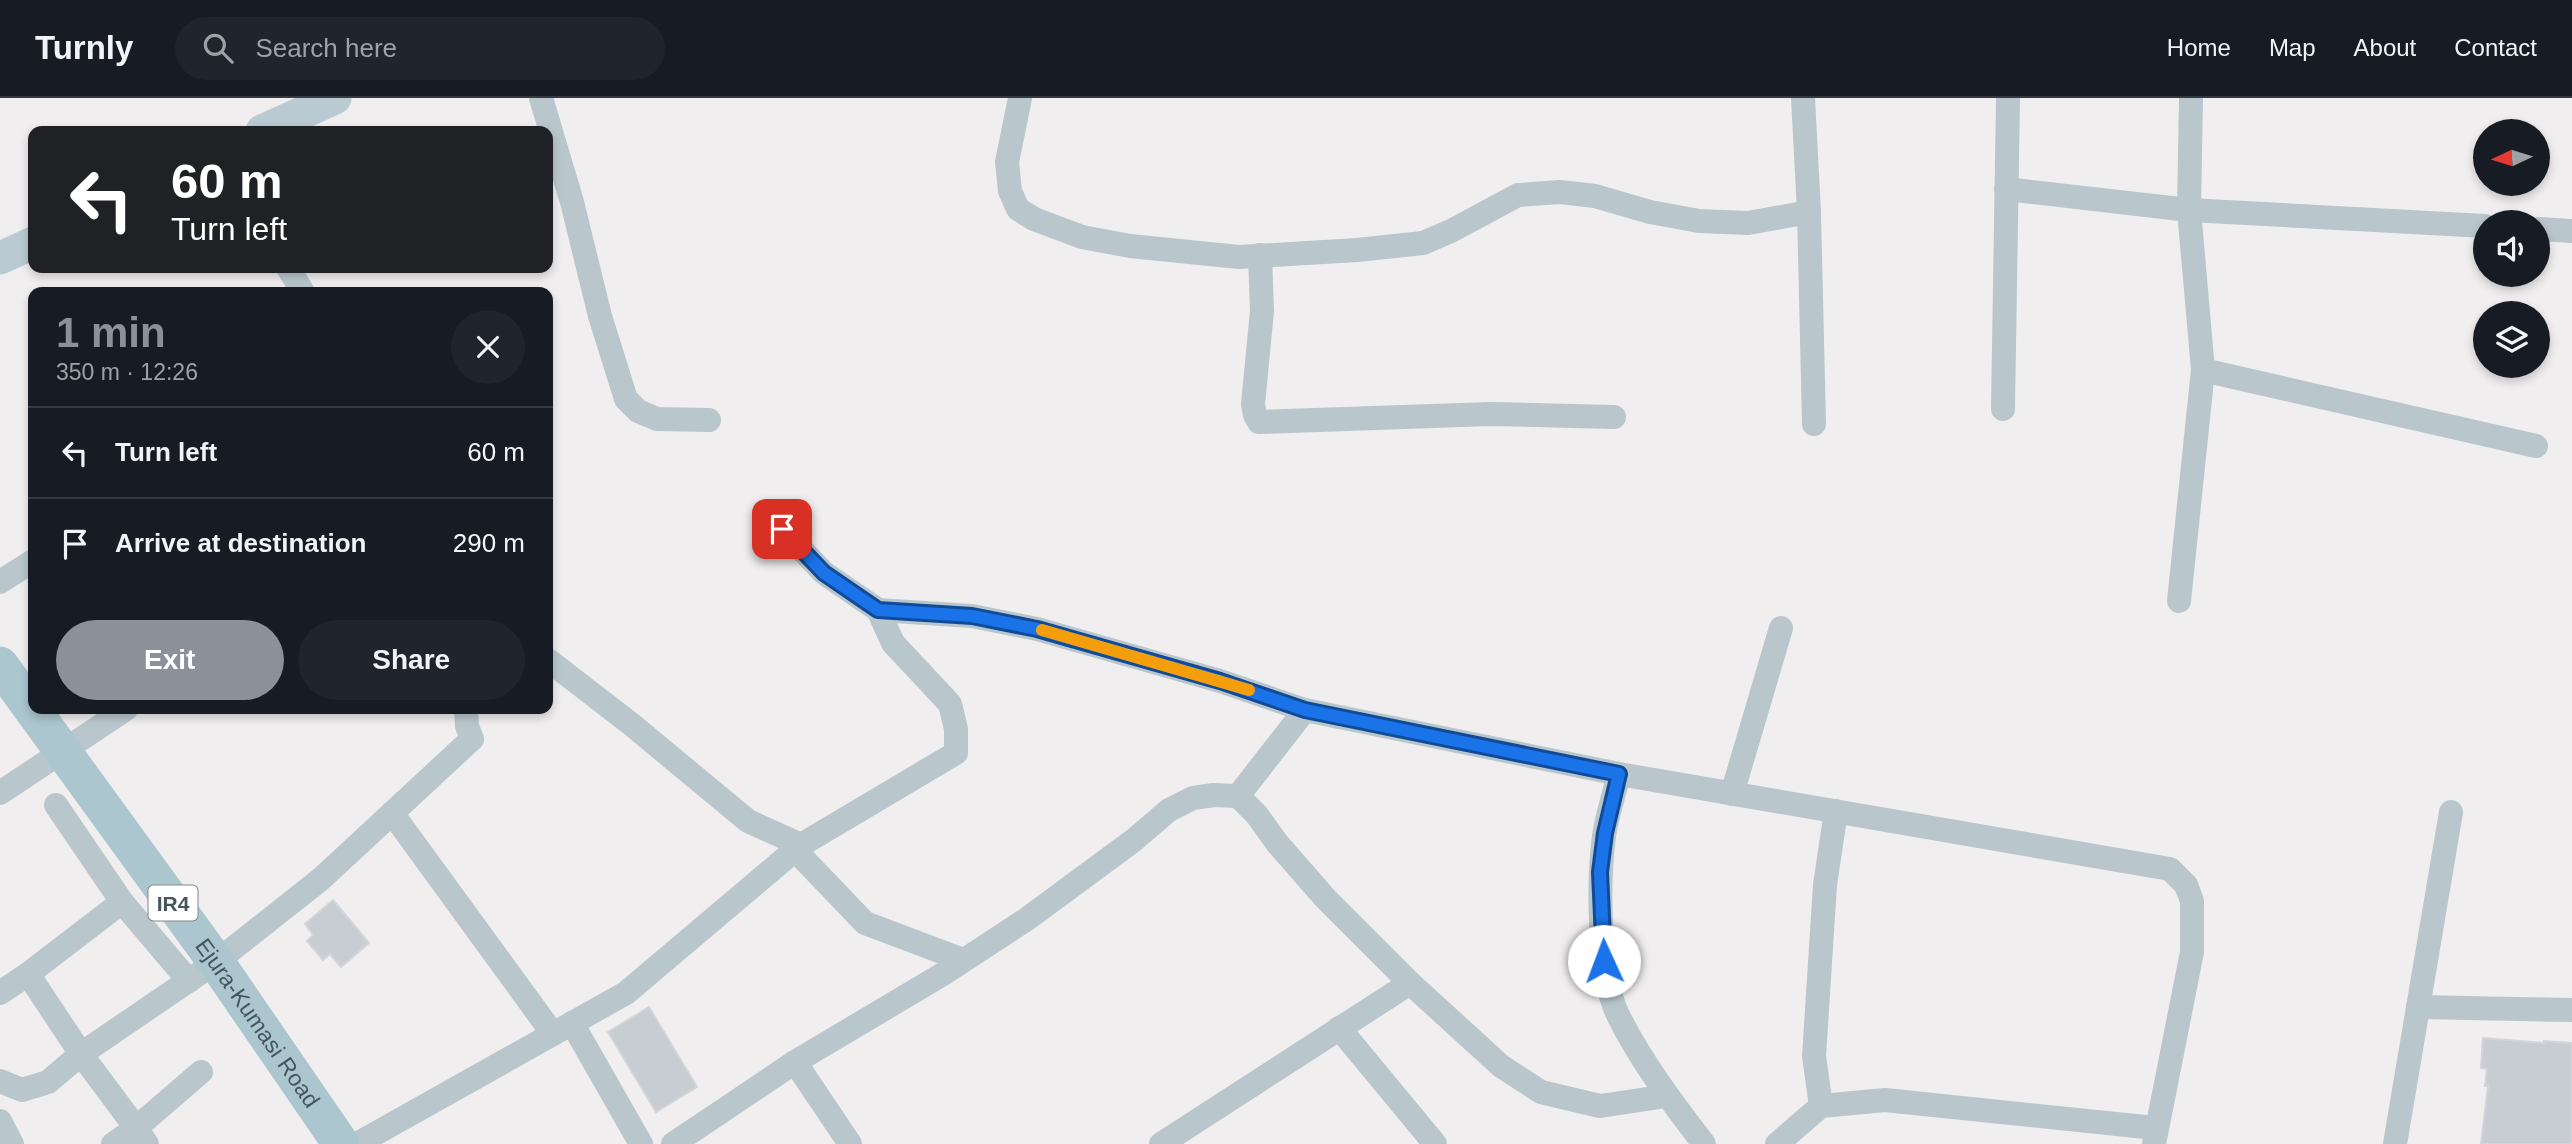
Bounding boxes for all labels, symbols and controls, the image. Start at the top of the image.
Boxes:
search box [175,17,665,80]
text: Turnly [35,29,133,66]
icon: search [199,29,237,67]
text: Search here [255,33,397,63]
text: Home [2167,34,2231,61]
text: Map [2269,34,2316,61]
text: About [2354,34,2416,61]
text: Contact [2454,34,2537,61]
north arrow [2473,119,2550,196]
map controls [2473,119,2550,378]
icon: left [56,154,147,245]
text: 60 m [171,154,283,208]
button: sound [2473,210,2550,287]
text: Turn left [171,211,287,247]
button: layers [2473,301,2550,378]
text: 1 min [56,309,166,356]
button: close [451,310,525,384]
text: 350 m · 12:26 [56,359,198,385]
icon: left [56,434,94,472]
text: Turn left [115,437,217,467]
text: 60 m [467,437,525,467]
pin [752,499,812,559]
icon: arrive [763,510,801,548]
icon: arrive [56,525,94,563]
text: Arrive at destination [115,528,366,558]
text: 290 m [453,528,525,558]
button: Exit [56,620,284,700]
button: Share [298,620,525,700]
road number: IR4 [148,886,198,920]
position arrow [1567,924,1641,998]
street label: Ejura-Kumasi Road [190,933,325,1112]

